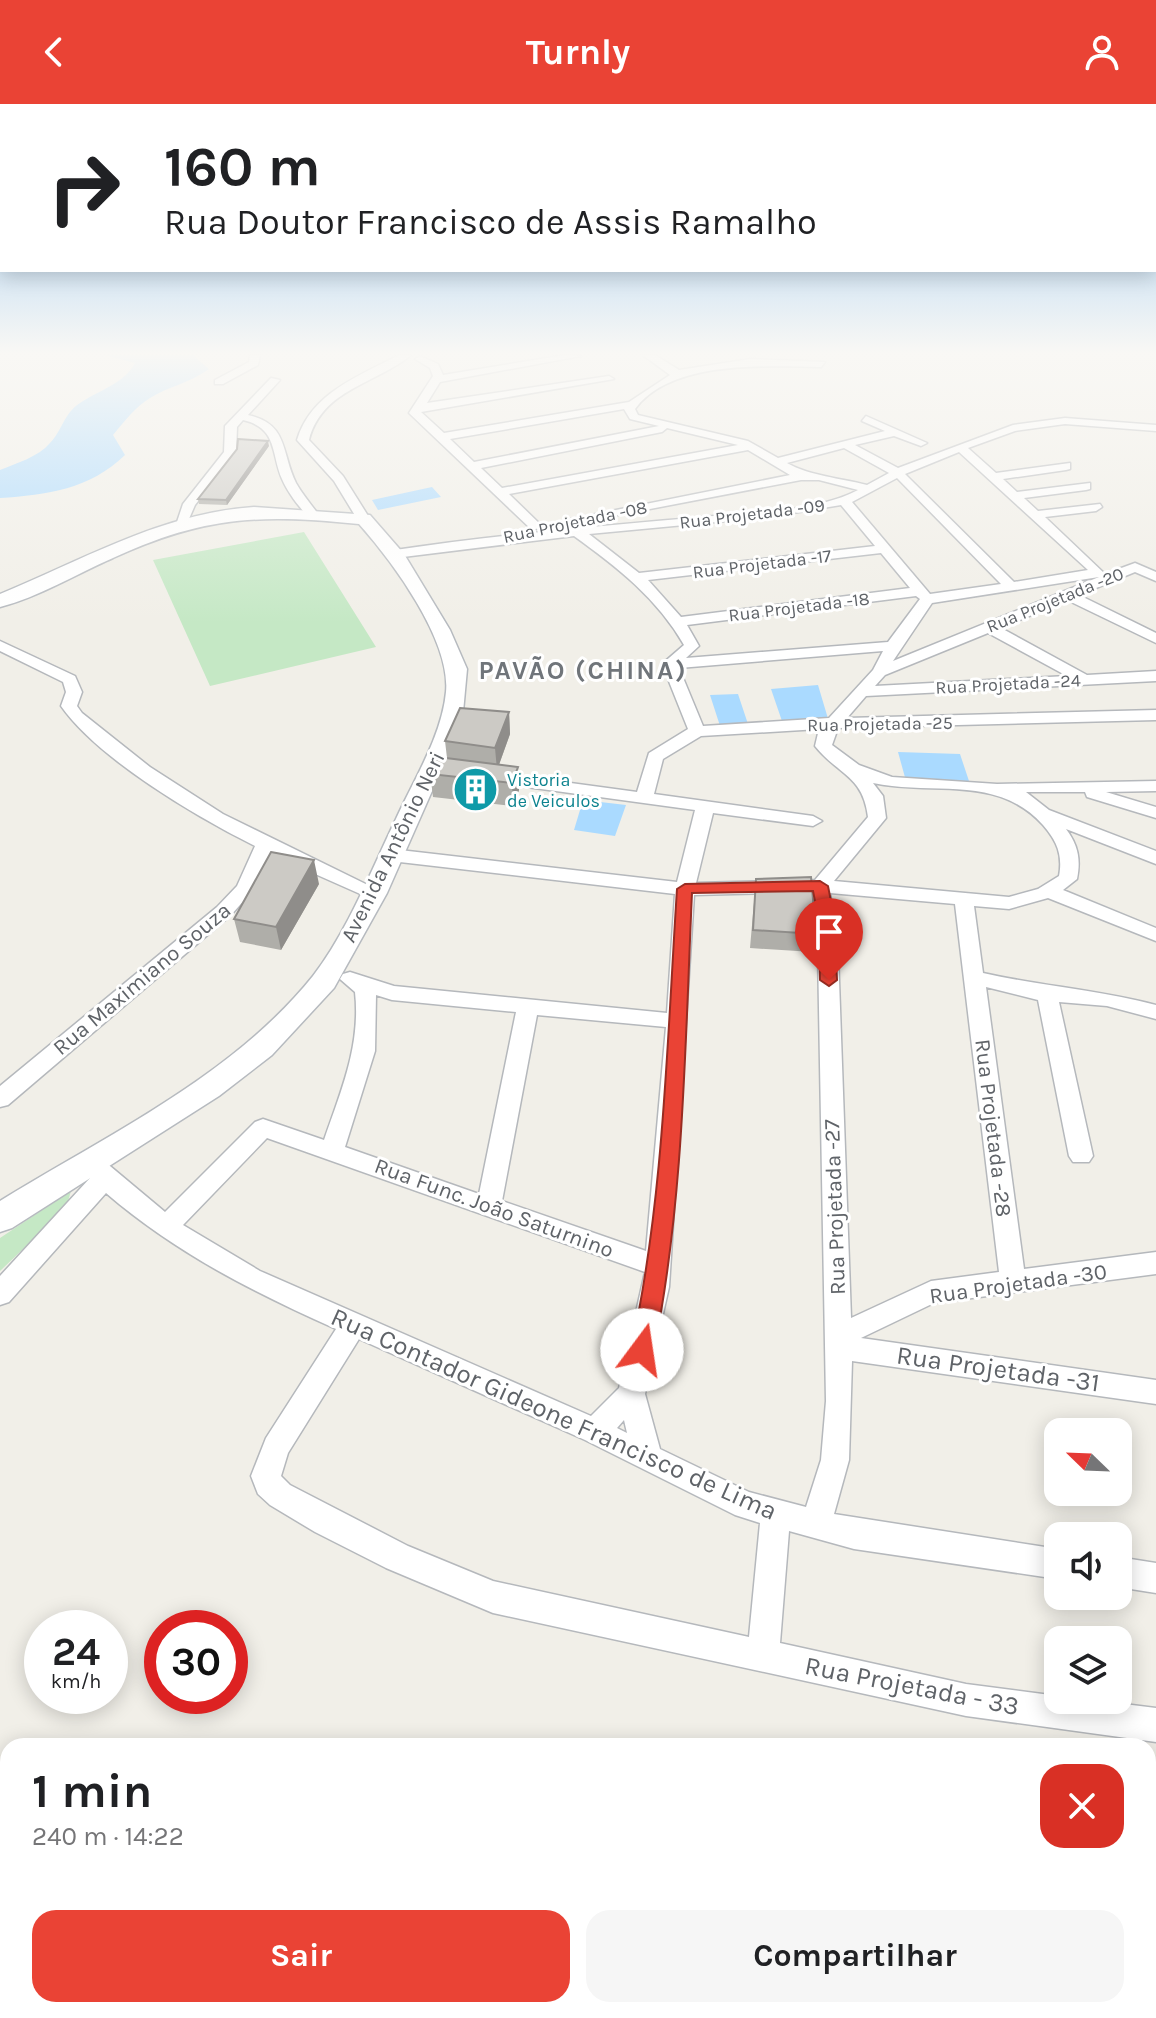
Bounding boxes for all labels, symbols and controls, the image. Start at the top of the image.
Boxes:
icon: back [32,30,76,74]
icon: person [1080,30,1124,74]
text: Turnly [526,31,630,73]
text: 160 m [164,134,321,199]
icon: right [32,136,136,240]
text: Rua Doutor Francisco de Assis Ramalho [164,201,817,243]
street label: Rua Projetada -09 [678,494,826,534]
street label: Rua Projetada -08 [501,496,649,548]
street label: Rua Projetada -17 [691,545,833,583]
street label: Rua Projetada -20 [983,562,1127,638]
street label: Rua Projetada -18 [727,587,871,627]
district label: PAVÃO (CHINA) [478,655,688,686]
street label: Rua Projetada -24 [935,669,1081,699]
street label: Rua Projetada -25 [807,712,953,736]
street label: Avenida Antônio Neri [336,747,450,947]
building icon: Vistoria de Veiculos [452,766,500,814]
place label: Vistoria de Veiculos [507,769,600,812]
street label: Rua Maximiano Souza [48,897,236,1061]
pin [795,898,863,980]
icon: arrive [807,910,851,954]
street label: Rua Projetada -28 [969,1038,1017,1218]
street label: Rua Projetada -27 [819,1119,851,1295]
street label: Rua Func. João Saturnino [371,1153,617,1263]
street label: Rua Projetada -30 [928,1259,1108,1309]
street label: Rua Contador Gideone Francisco de Lima [326,1301,782,1527]
position arrow [600,1308,684,1392]
street label: Rua Projetada -31 [895,1339,1101,1399]
north arrow [1044,1418,1132,1506]
map controls [1044,1418,1132,1714]
button: sound [1044,1522,1132,1610]
speed limit sign: 30 [144,1610,248,1714]
button: layers [1044,1626,1132,1714]
text: 24 [52,1628,100,1675]
street label: Rua Projetada - 33 [802,1650,1022,1722]
text: km/h [51,1670,101,1693]
text: 1 min [32,1763,152,1819]
button: close [1040,1764,1124,1848]
text: 240 m · 14:22 [32,1821,184,1852]
button: Sair [32,1910,570,2002]
button: Compartilhar [586,1910,1124,2002]

